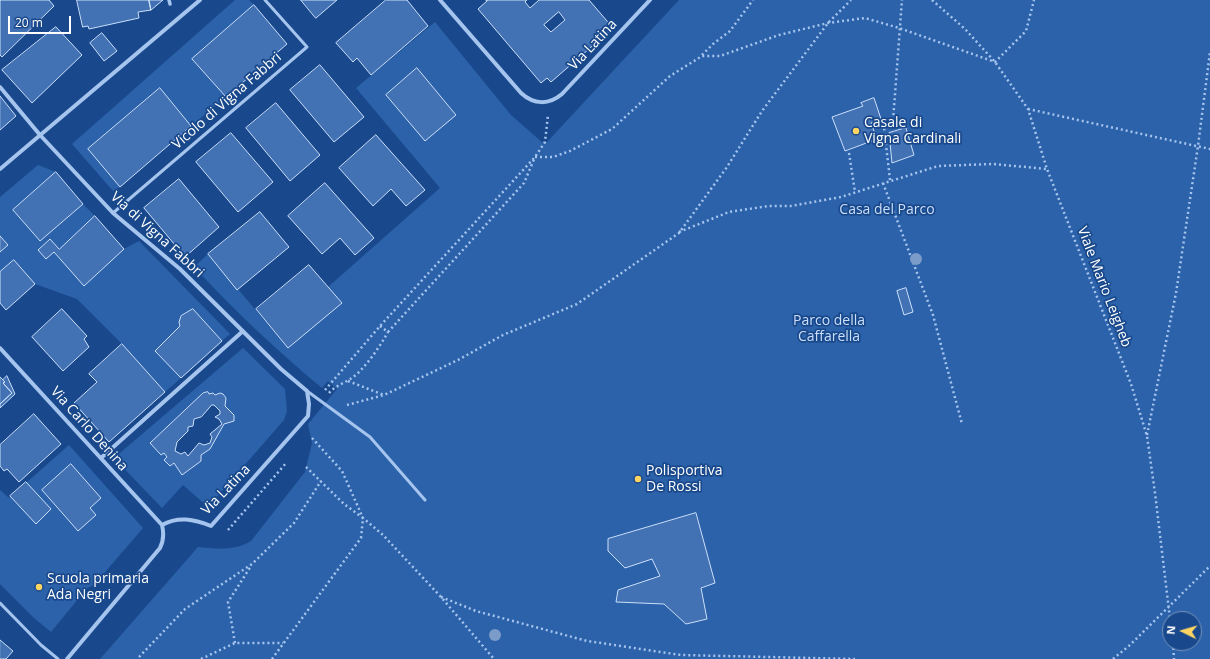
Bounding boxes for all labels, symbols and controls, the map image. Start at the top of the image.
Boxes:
scale bar [10,8,73,34]
text: 20 m [15,14,43,31]
street label: Via Latina [565,16,621,74]
street label: Vicolo di Vigna Fabbri [169,49,285,153]
place label: Casale di Vigna Cardinali [864,115,961,148]
marker: Casale di Vigna Cardinali [851,126,861,136]
street label: Via di Vigna Fabbri [107,189,207,281]
park label: Casa del Parco [839,202,935,218]
street label: Viale Mario Leigheb [1073,224,1135,350]
park label: Parco della Caffarella [793,313,865,346]
street label: Via Carlo Denina [47,383,131,475]
street label: Via Latina [198,461,254,519]
place label: Polisportiva De Rossi [646,463,723,496]
marker: Polisportiva De Rossi [633,474,643,484]
place label: Scuola primaria Ada Negri [47,571,149,604]
marker: Scuola primaria Ada Negri [34,582,44,592]
north arrow [1162,611,1202,651]
text: N [1163,625,1178,635]

